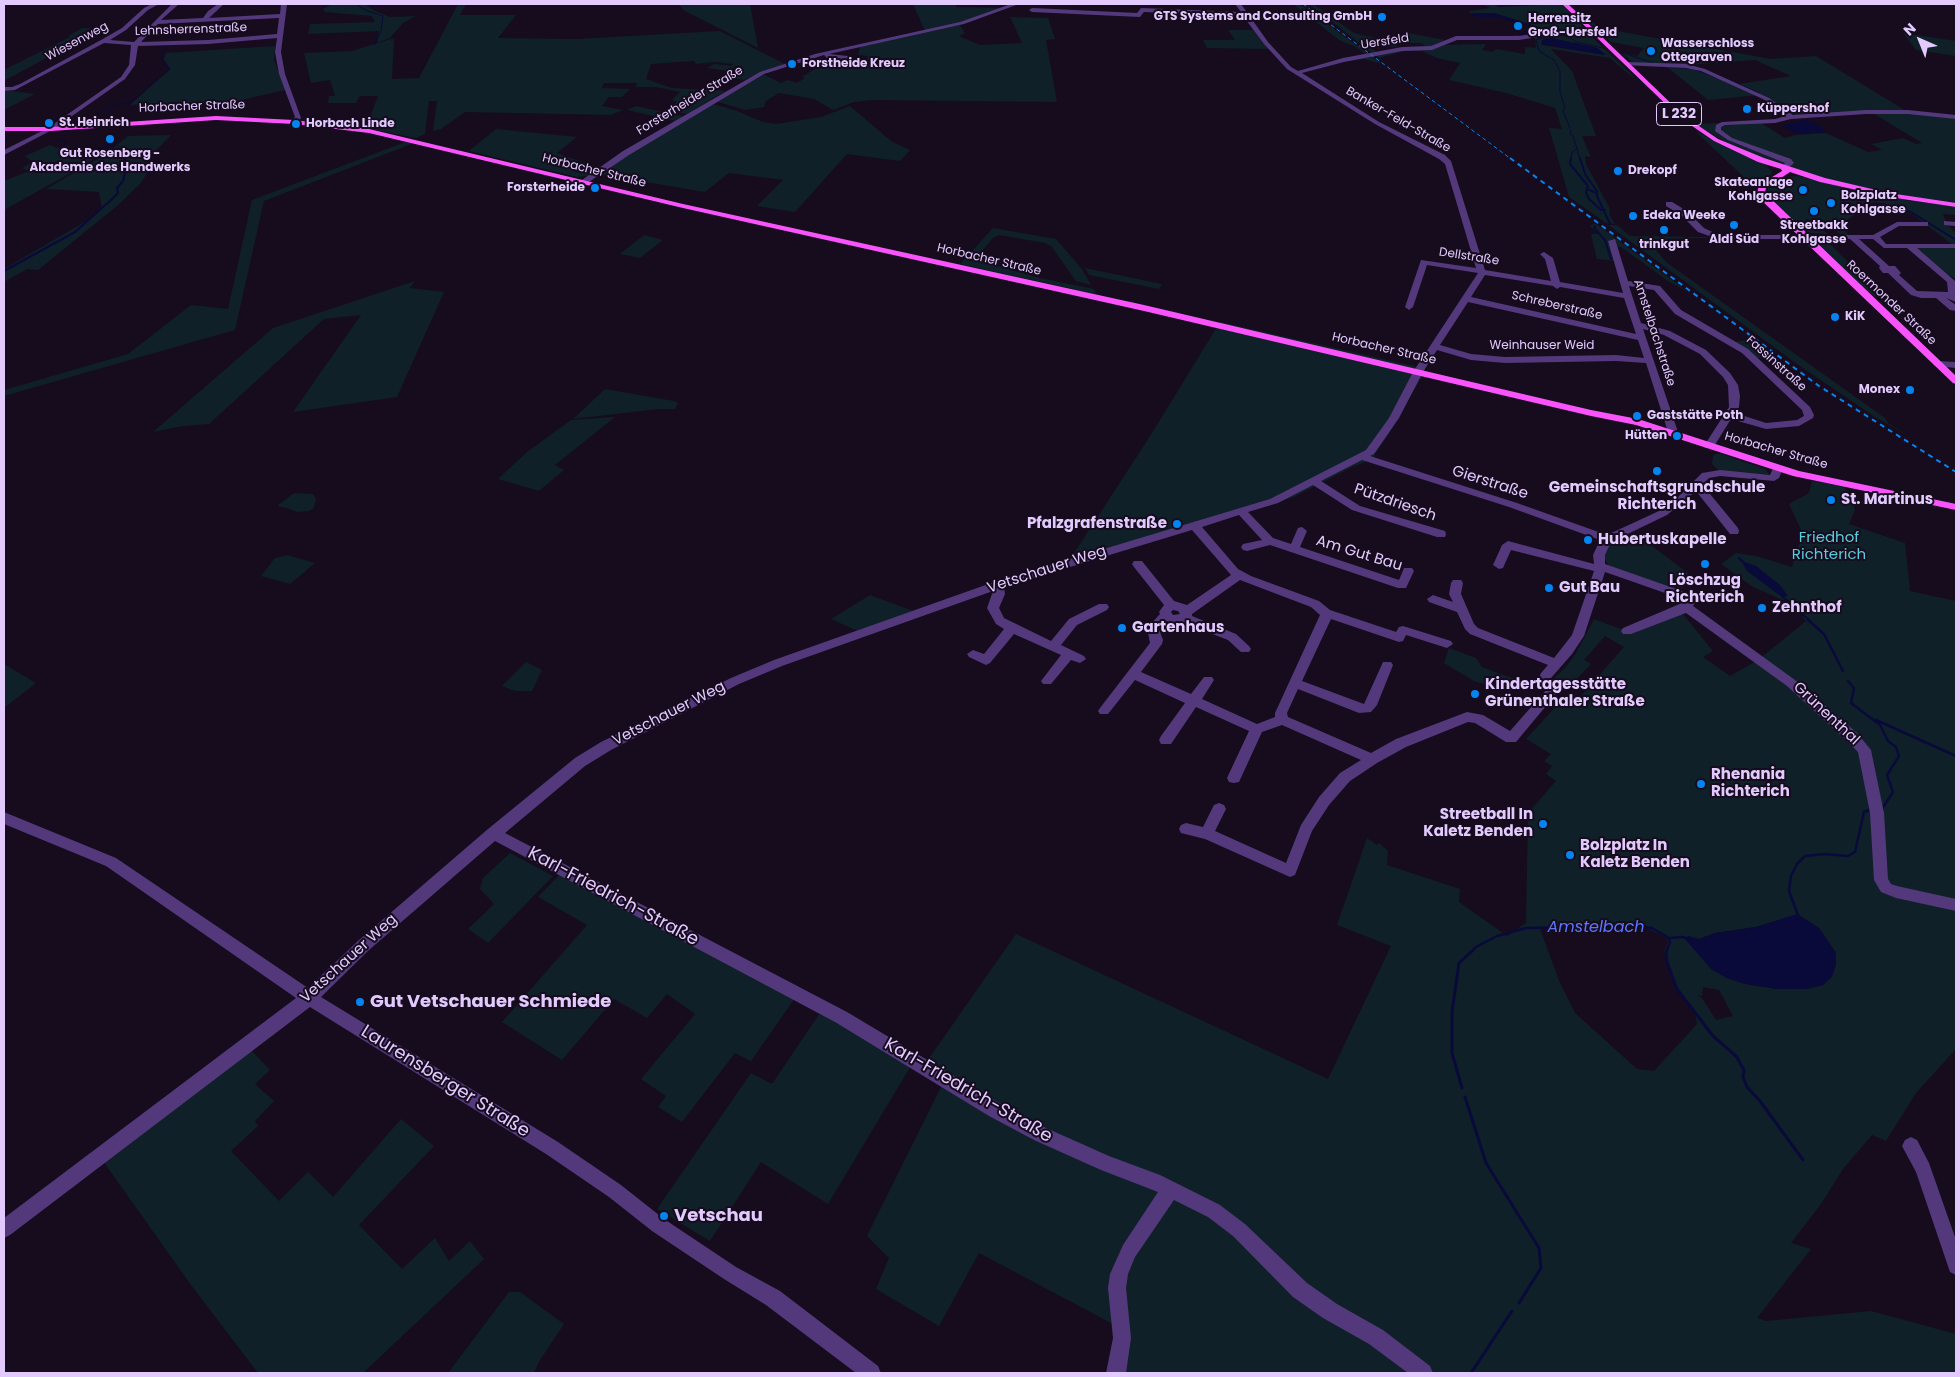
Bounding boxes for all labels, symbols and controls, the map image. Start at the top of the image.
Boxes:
place label: GTS Systems and Consulting GmbH [1154,10,1372,24]
marker: GTS Systems and Consulting GmbH [1376,11,1388,23]
place label: Herrensitz Groß-Uersfeld [1528,12,1617,40]
north arrow [1895,15,1945,65]
text: N [1899,18,1920,40]
street label: Wiesenweg [43,19,111,65]
marker: Herrensitz Groß-Uersfeld [1512,20,1524,32]
street label: Lehnsherrenstraße [135,21,247,39]
street label: Uersfeld [1360,31,1410,53]
place label: Wasserschloss Ottegraven [1661,37,1754,65]
marker: Wasserschloss Ottegraven [1645,45,1657,57]
place label: Forstheide Kreuz [802,57,905,71]
marker: Forstheide Kreuz [786,58,798,70]
street label: Forsterheider Straße [634,63,746,139]
street label: Banker-Feld-Straße [1343,84,1453,156]
street label: Horbacher Straße [139,98,245,116]
road number: L 232 [1656,102,1702,126]
place label: Küppershof [1757,102,1829,116]
marker: Küppershof [1741,103,1753,115]
place label: St. Heinrich [59,116,129,130]
marker: St. Heinrich [43,117,55,129]
place label: Horbach Linde [306,117,395,131]
marker: Horbach Linde [290,118,302,130]
marker: Gut Rosenberg - Akademie des Handwerks [104,133,116,145]
place label: Gut Rosenberg - Akademie des Handwerks [29,147,191,175]
street label: Horbacher Straße [541,151,647,191]
place label: Drekopf [1628,164,1677,178]
marker: Drekopf [1612,165,1624,177]
place label: Skateanlage Kohlgasse [1714,176,1793,204]
place label: Forsterheide [507,181,585,195]
marker: Forsterheide [589,182,601,194]
marker: Skateanlage Kohlgasse [1797,184,1809,196]
place label: Bolzplatz Kohlgasse [1841,189,1906,217]
marker: Bolzplatz Kohlgasse [1825,197,1837,209]
marker: Streetbakk Kohlgasse [1808,205,1820,217]
place label: Edeka Weeke [1643,209,1725,223]
marker: Edeka Weeke [1627,210,1639,222]
marker: Aldi Süd [1728,219,1740,231]
place label: Streetbakk Kohlgasse [1780,219,1848,247]
marker: trinkgut [1658,224,1670,236]
place label: Aldi Süd [1709,233,1759,247]
place label: trinkgut [1639,238,1689,252]
street label: Horbacher Straße [936,241,1042,279]
street label: Dellstraße [1438,245,1500,269]
street label: Roermonder Straße [1843,258,1939,348]
street label: Amstelbachstraße [1630,278,1678,388]
street label: Schreberstraße [1510,289,1604,323]
place label: KiK [1845,310,1865,324]
marker: KiK [1829,311,1841,323]
street label: Horbacher Straße [1331,330,1437,368]
street label: Fassinstraße [1743,333,1809,395]
street label: Weinhauser Weid [1490,339,1594,353]
place label: Monex [1859,383,1900,397]
marker: Monex [1904,384,1916,396]
place label: Gaststätte Poth [1647,409,1743,423]
marker: Gaststätte Poth [1631,410,1643,422]
place label: Hütten [1625,429,1667,443]
street label: Horbacher Straße [1723,429,1829,473]
marker: Hütten [1671,430,1683,442]
street label: Gierstraße [1450,462,1530,504]
marker: Gemeinschaftsgrundschule Richterich [1651,465,1663,477]
place label: Gemeinschaftsgrundschule Richterich [1549,479,1765,514]
street label: Pützdriesch [1351,481,1439,525]
place label: St. Martinus [1841,491,1933,509]
marker: St. Martinus [1825,494,1837,506]
place label: Pfalzgrafenstraße [1027,515,1167,533]
marker: Pfalzgrafenstraße [1171,518,1183,530]
park label: Friedhof Richterich [1792,529,1866,564]
place label: Hubertuskapelle [1598,531,1726,549]
street label: Am Gut Bau [1314,532,1404,576]
marker: Hubertuskapelle [1582,534,1594,546]
street label: Vetschauer Weg [985,542,1109,598]
marker: Löschzug Richterich [1699,558,1711,570]
place label: Löschzug Richterich [1666,572,1744,607]
place label: Gut Bau [1559,579,1620,597]
marker: Gut Bau [1543,582,1555,594]
place label: Zehnthof [1772,599,1842,617]
marker: Zehnthof [1756,602,1768,614]
place label: Gartenhaus [1132,619,1224,637]
marker: Gartenhaus [1116,622,1128,634]
place label: Kindertagesstätte Grünenthaler Straße [1485,676,1645,711]
street label: Vetschauer Weg [610,678,728,750]
street label: Grünenthal [1789,679,1863,749]
marker: Kindertagesstätte Grünenthaler Straße [1469,688,1481,700]
place label: Rhenania Richterich [1711,766,1790,801]
marker: Rhenania Richterich [1695,778,1707,790]
place label: Streetball In Kaletz Benden [1423,806,1533,841]
marker: Streetball In Kaletz Benden [1537,818,1549,830]
place label: Bolzplatz In Kaletz Benden [1580,837,1690,872]
street label: Karl-Friedrich-Straße [524,843,702,951]
marker: Bolzplatz In Kaletz Benden [1564,849,1576,861]
street label: Vetschauer Weg [297,911,401,1007]
water label: Amstelbach [1548,918,1644,938]
place label: Gut Vetschauer Schmiede [370,991,611,1013]
marker: Gut Vetschauer Schmiede [354,996,366,1008]
street label: Laurensberger Straße [357,1021,533,1143]
street label: Karl-Friedrich-Straße [880,1034,1056,1148]
place label: Vetschau [674,1205,763,1227]
marker: Vetschau [658,1210,670,1222]

